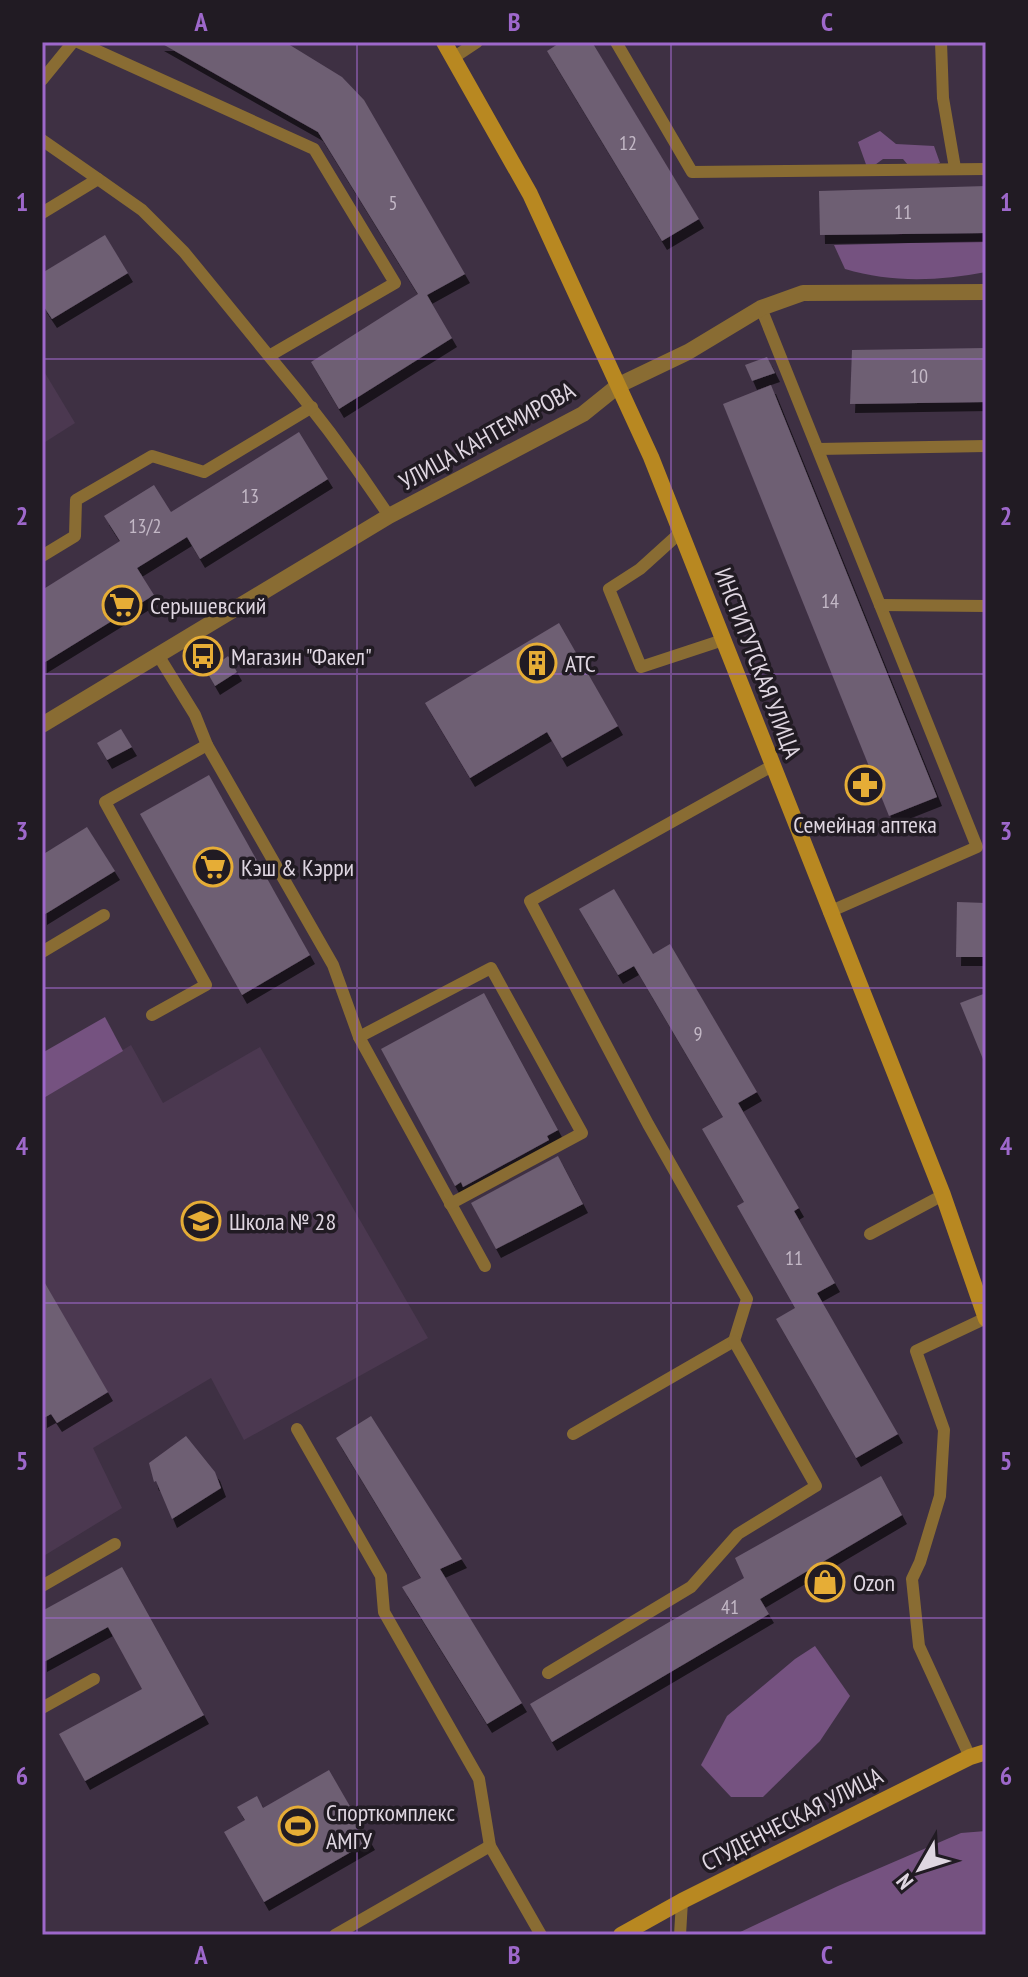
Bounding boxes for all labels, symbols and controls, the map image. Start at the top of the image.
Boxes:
text: A [193,5,208,38]
text: B [508,5,521,38]
text: C [821,5,833,38]
house number: 12 [619,130,637,156]
text: 1 [16,185,28,218]
text: 1 [1000,185,1012,218]
house number: 5 [389,190,398,216]
house number: 11 [894,199,912,225]
house number: 10 [910,363,928,389]
street label: УЛИЦА КАНТЕМИРОВА [394,375,581,497]
house number: 13 [241,483,259,509]
text: 2 [16,499,28,532]
text: 2 [1000,499,1012,532]
house number: 13/2 [129,513,161,539]
street label: ИНСТИТУТСКАЯ УЛИЦА [707,563,809,763]
supermarket icon: Серышевский [101,584,143,626]
house number: 14 [821,588,839,614]
place label: Серышевский [150,590,266,621]
bus stop icon: Магазин "Факел" [182,635,224,677]
place label: Магазин "Факел" [231,641,372,672]
building icon: АТС [516,642,558,684]
place label: АТС [565,648,596,679]
pharmacy icon: Семейная аптека [844,764,886,806]
place label: Семейная аптека [793,809,937,840]
text: 3 [16,814,28,847]
text: 3 [1000,814,1012,847]
supermarket icon: Кэш & Кэрри [192,846,234,888]
place label: Кэш & Кэрри [241,852,354,883]
house number: 9 [694,1021,703,1047]
text: 4 [16,1129,29,1162]
text: 4 [1000,1129,1013,1162]
school or university icon: Школа № 28 [180,1200,222,1242]
place label: Школа № 28 [229,1206,336,1237]
house number: 11 [785,1245,803,1271]
text: 5 [16,1444,28,1477]
text: 5 [1000,1444,1012,1477]
shop icon: Ozon [804,1561,846,1603]
place label: Ozon [853,1567,895,1598]
house number: 41 [721,1594,739,1620]
text: 6 [16,1759,28,1792]
text: 6 [1000,1759,1012,1792]
street label: СТУДЕНЧЕСКАЯ УЛИЦА [696,1760,888,1878]
place label: Спорткомплекс АМГУ [326,1797,456,1856]
sports icon: Спорткомплекс АМГУ [277,1805,319,1847]
north arrow [880,1829,960,1909]
text: N [890,1868,919,1895]
text: A [193,1938,208,1971]
text: B [508,1938,521,1971]
text: C [821,1938,833,1971]

